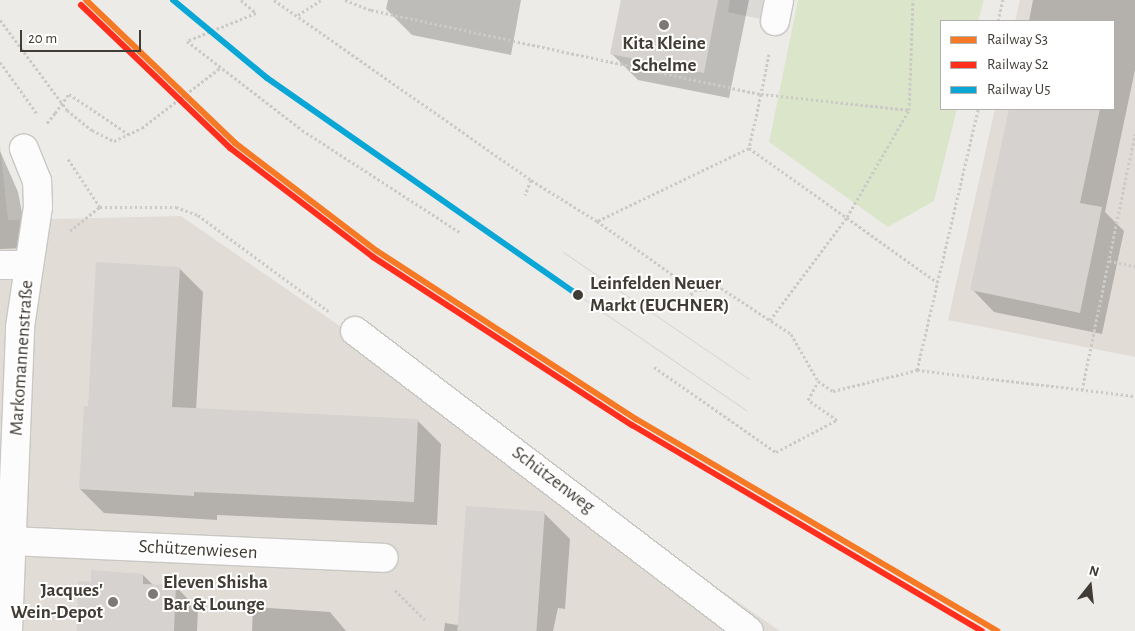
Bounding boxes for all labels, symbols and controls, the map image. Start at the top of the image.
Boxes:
marker: Kita Kleine Schelme [658,19,670,31]
scale bar [22,20,144,52]
legend [940,20,1115,110]
text: 20 m [28,31,57,46]
text: Railway S3 [987,32,1048,47]
place label: Kita Kleine Schelme [622,33,706,77]
text: Railway S2 [987,57,1049,72]
text: Railway U5 [987,82,1050,97]
place label: Leinfelden Neuer Markt (EUCHNER) [590,273,729,317]
street label: Markomannenstraße [5,279,39,437]
marker: Leinfelden Neuer Markt (EUCHNER) [570,287,586,303]
street label: Schützenweg [507,442,599,518]
street label: Schützenwiesen [138,536,258,564]
north arrow [1065,561,1115,611]
text: N [1088,564,1101,580]
place label: Eleven Shisha Bar & Lounge [163,572,268,616]
place label: Jacques' Wein-Depot [11,580,103,624]
marker: Eleven Shisha Bar & Lounge [147,588,159,600]
marker: Jacques' Wein-Depot [107,596,119,608]

